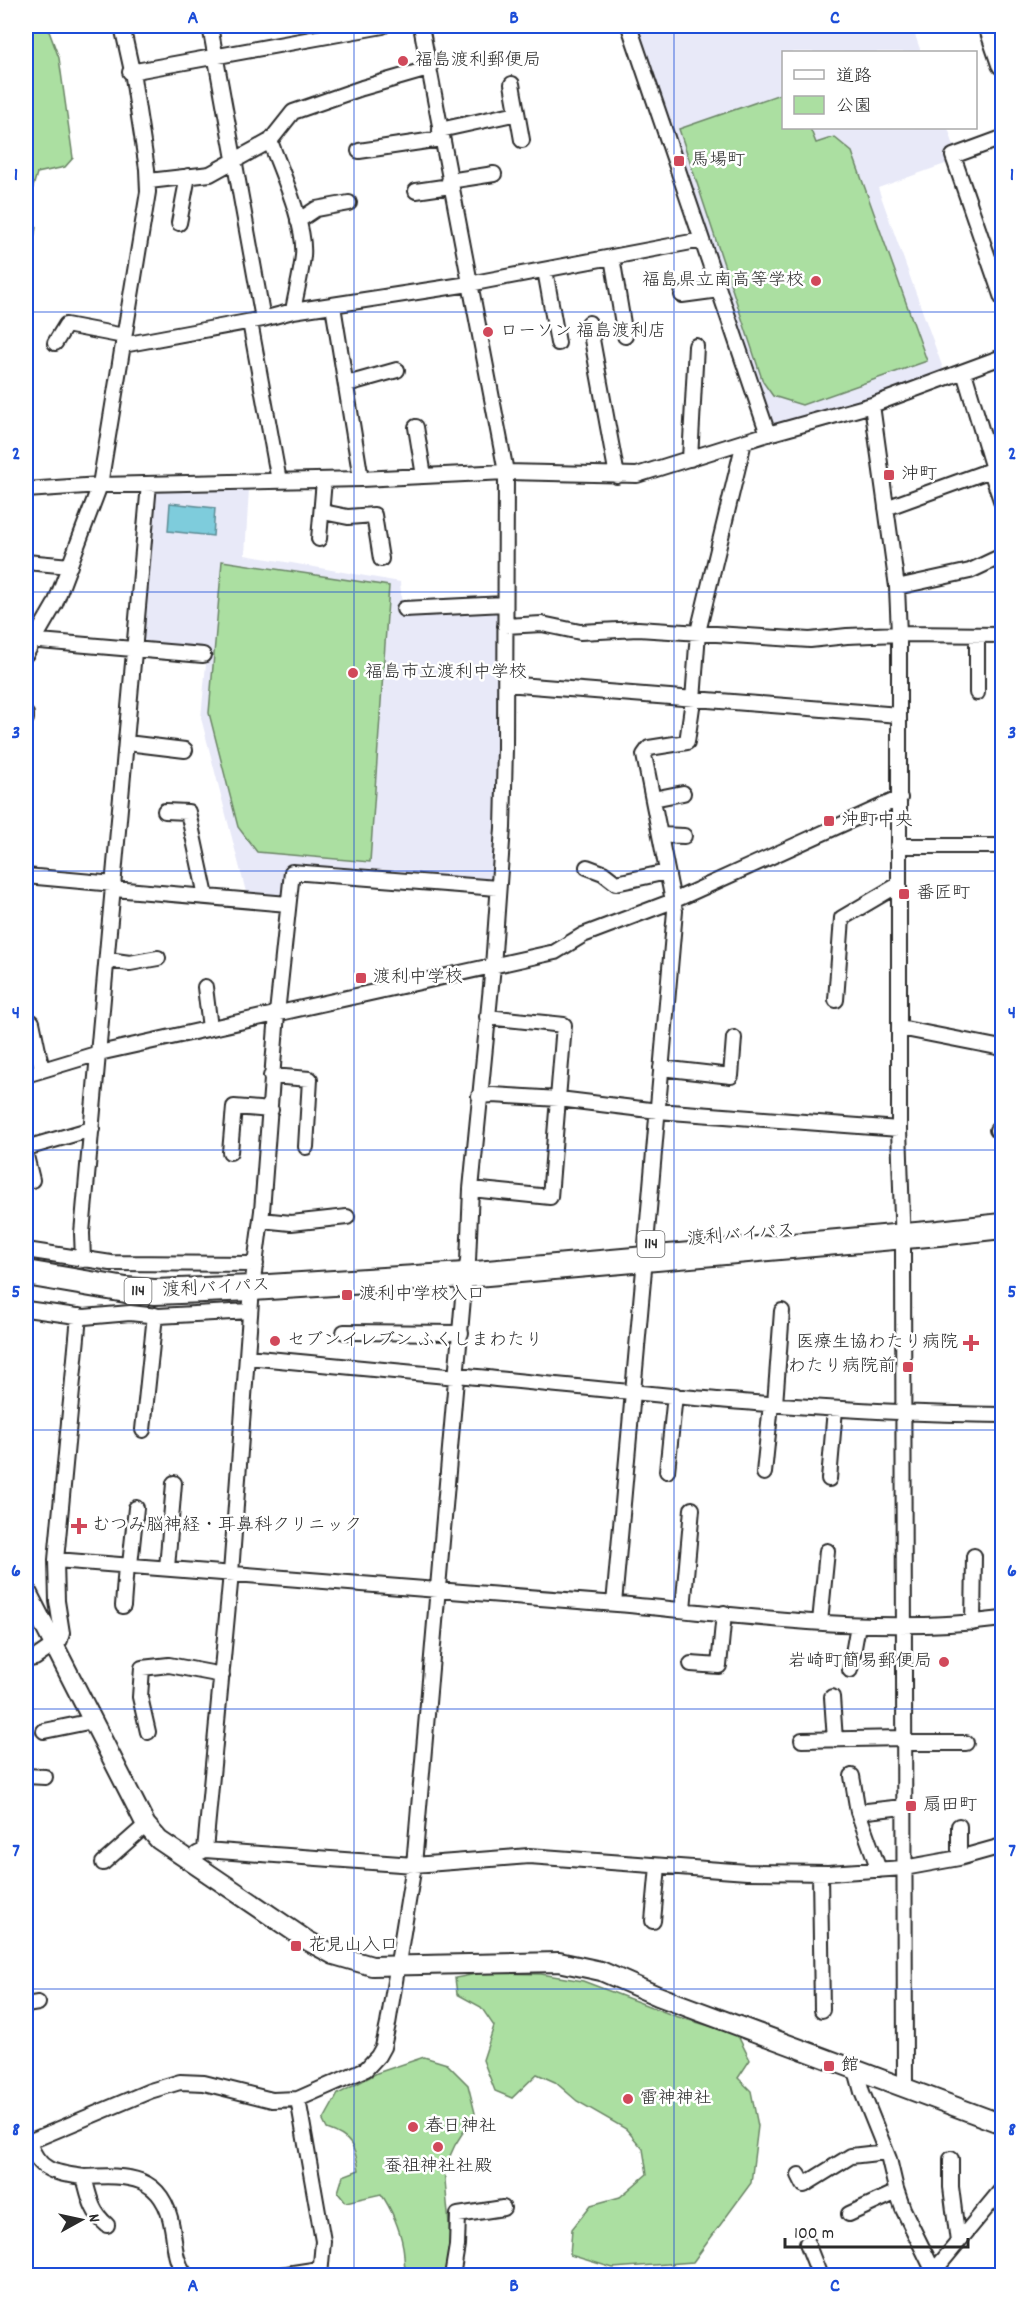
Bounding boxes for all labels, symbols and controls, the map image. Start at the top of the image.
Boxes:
text: A [188,5,199,33]
text: B [509,5,519,33]
text: C [830,5,840,33]
place label: 福島渡利郵便局 [415,49,541,74]
legend [782,51,977,129]
marker: 福島渡利郵便局 [396,54,410,68]
text: 道路 [836,65,872,90]
text: 公園 [836,95,872,120]
place label: 馬場町 [691,149,745,174]
marker: 馬場町 [672,154,686,168]
text: 1 [14,162,18,190]
text: 1 [1010,162,1014,190]
place label: 福島県立南高等学校 [642,269,804,294]
marker: 福島県立南高等学校 [809,274,823,288]
place label: ローソン 福島渡利店 [500,320,666,345]
marker: ローソン 福島渡利店 [481,325,495,339]
text: 2 [12,441,20,469]
text: 2 [1008,441,1016,469]
place label: 沖町 [901,463,937,488]
marker: 沖町 [882,468,896,482]
place label: 福島市立渡利中学校 [365,661,527,686]
marker: 福島市立渡利中学校 [346,666,360,680]
text: 3 [12,720,20,748]
text: 3 [1008,720,1016,748]
place label: 沖町中央 [841,809,913,834]
marker: 沖町中央 [822,814,836,828]
place label: 番匠町 [916,882,970,907]
marker: 番匠町 [897,887,911,901]
place label: 渡利中学校 [373,966,463,991]
marker: 渡利中学校 [354,971,368,985]
text: 4 [12,1000,20,1028]
text: 4 [1008,1000,1016,1028]
street label: 渡利バイパス [686,1219,796,1253]
road number: 114 [638,1231,664,1257]
street label: 渡利バイパス [162,1274,270,1304]
road number: 114 [124,1278,152,1304]
text: 5 [11,1279,21,1307]
text: 5 [1007,1279,1017,1307]
place label: 渡利中学校入口 [359,1283,485,1308]
marker: 渡利中学校入口 [340,1288,354,1302]
place label: セブンイレブン ふくしまわたり [287,1329,543,1354]
place label: 医療生協わたり病院 [796,1331,958,1356]
marker: セブンイレブン ふくしまわたり [268,1334,282,1348]
marker: 医療生協わたり病院 [962,1334,980,1352]
place label: わたり病院前 [788,1355,896,1380]
marker: わたり病院前 [901,1360,915,1374]
place label: むつみ脳神経・耳鼻科クリニック [92,1514,362,1539]
marker: むつみ脳神経・耳鼻科クリニック [70,1517,88,1535]
text: 6 [11,1558,21,1586]
text: 6 [1007,1558,1017,1586]
place label: 岩崎町簡易郵便局 [788,1650,932,1675]
marker: 岩崎町簡易郵便局 [937,1655,951,1669]
place label: 扇田町 [923,1794,977,1819]
marker: 扇田町 [904,1799,918,1813]
text: 7 [12,1838,20,1866]
text: 7 [1008,1838,1016,1866]
place label: 花見山入口 [308,1934,398,1959]
marker: 花見山入口 [289,1939,303,1953]
place label: 館 [841,2054,859,2079]
marker: 館 [822,2059,836,2073]
place label: 雷神神社 [640,2087,712,2112]
marker: 雷神神社 [621,2092,635,2106]
place label: 春日神社 [425,2115,497,2140]
text: 8 [12,2117,20,2145]
text: 8 [1008,2117,1016,2145]
marker: 春日神社 [406,2120,420,2134]
marker: 蚕祖神社社殿 [431,2140,445,2154]
place label: 蚕祖神社社殿 [384,2155,492,2180]
north arrow [51,2190,111,2250]
scale bar [785,2211,968,2249]
text: N [81,2213,105,2224]
text: 100 m [794,2222,834,2247]
text: A [188,2273,199,2301]
text: B [509,2273,519,2301]
text: C [830,2273,840,2301]

